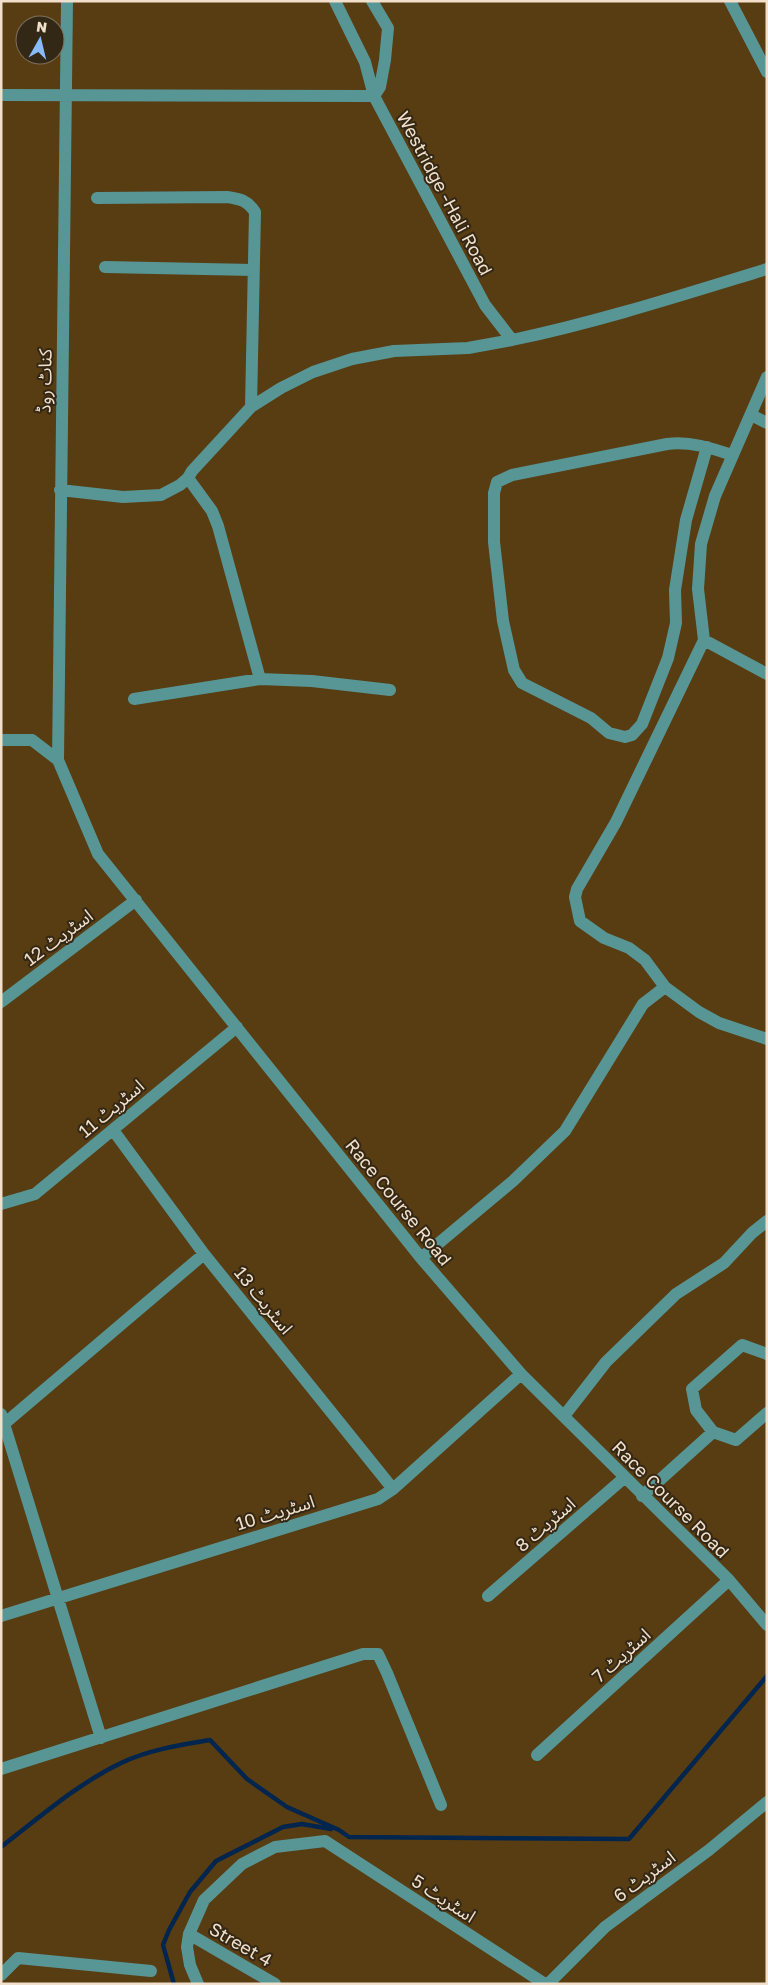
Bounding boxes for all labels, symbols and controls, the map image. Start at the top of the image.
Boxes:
north arrow [15,15,65,65]
text: N [35,17,48,36]
street label: Westridge -Hali Road [392,107,498,279]
street label: کناٹ روڈ [32,348,57,413]
street label: اسٹریٹ 12 [19,904,97,971]
street label: اسٹریٹ 11 [74,1074,149,1142]
street label: Race Course Road [341,1134,457,1270]
street label: اسٹریٹ 13 [229,1262,298,1339]
street label: Race Course Road [608,1436,734,1562]
street label: اسٹریٹ 10 [233,1490,317,1535]
street label: اسٹریٹ 8 [511,1492,580,1557]
street label: اسٹریٹ 7 [587,1623,655,1688]
street label: اسٹریٹ 6 [609,1846,680,1907]
street label: اسٹریٹ 5 [407,1869,480,1928]
street label: Street 4 [206,1917,276,1971]

